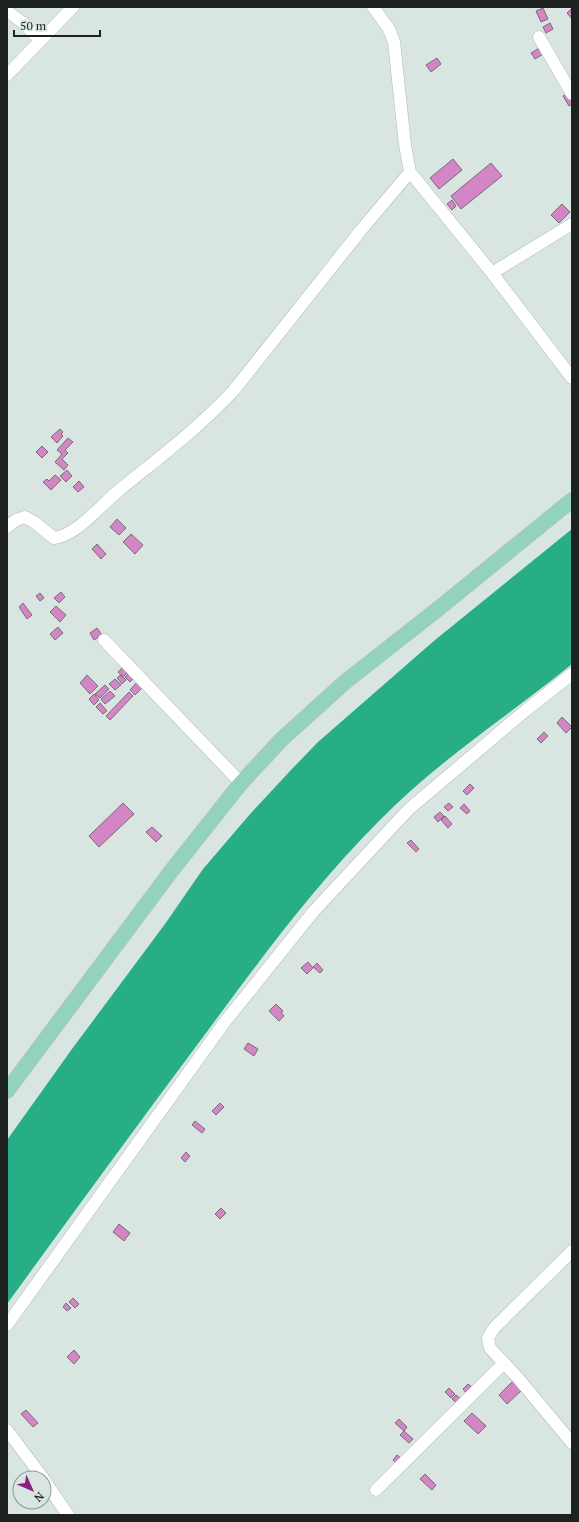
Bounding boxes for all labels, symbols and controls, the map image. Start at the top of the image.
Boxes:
scale bar [14,12,100,38]
text: 50 m [20,18,47,33]
north arrow [12,1470,52,1510]
text: N [31,1489,47,1505]

